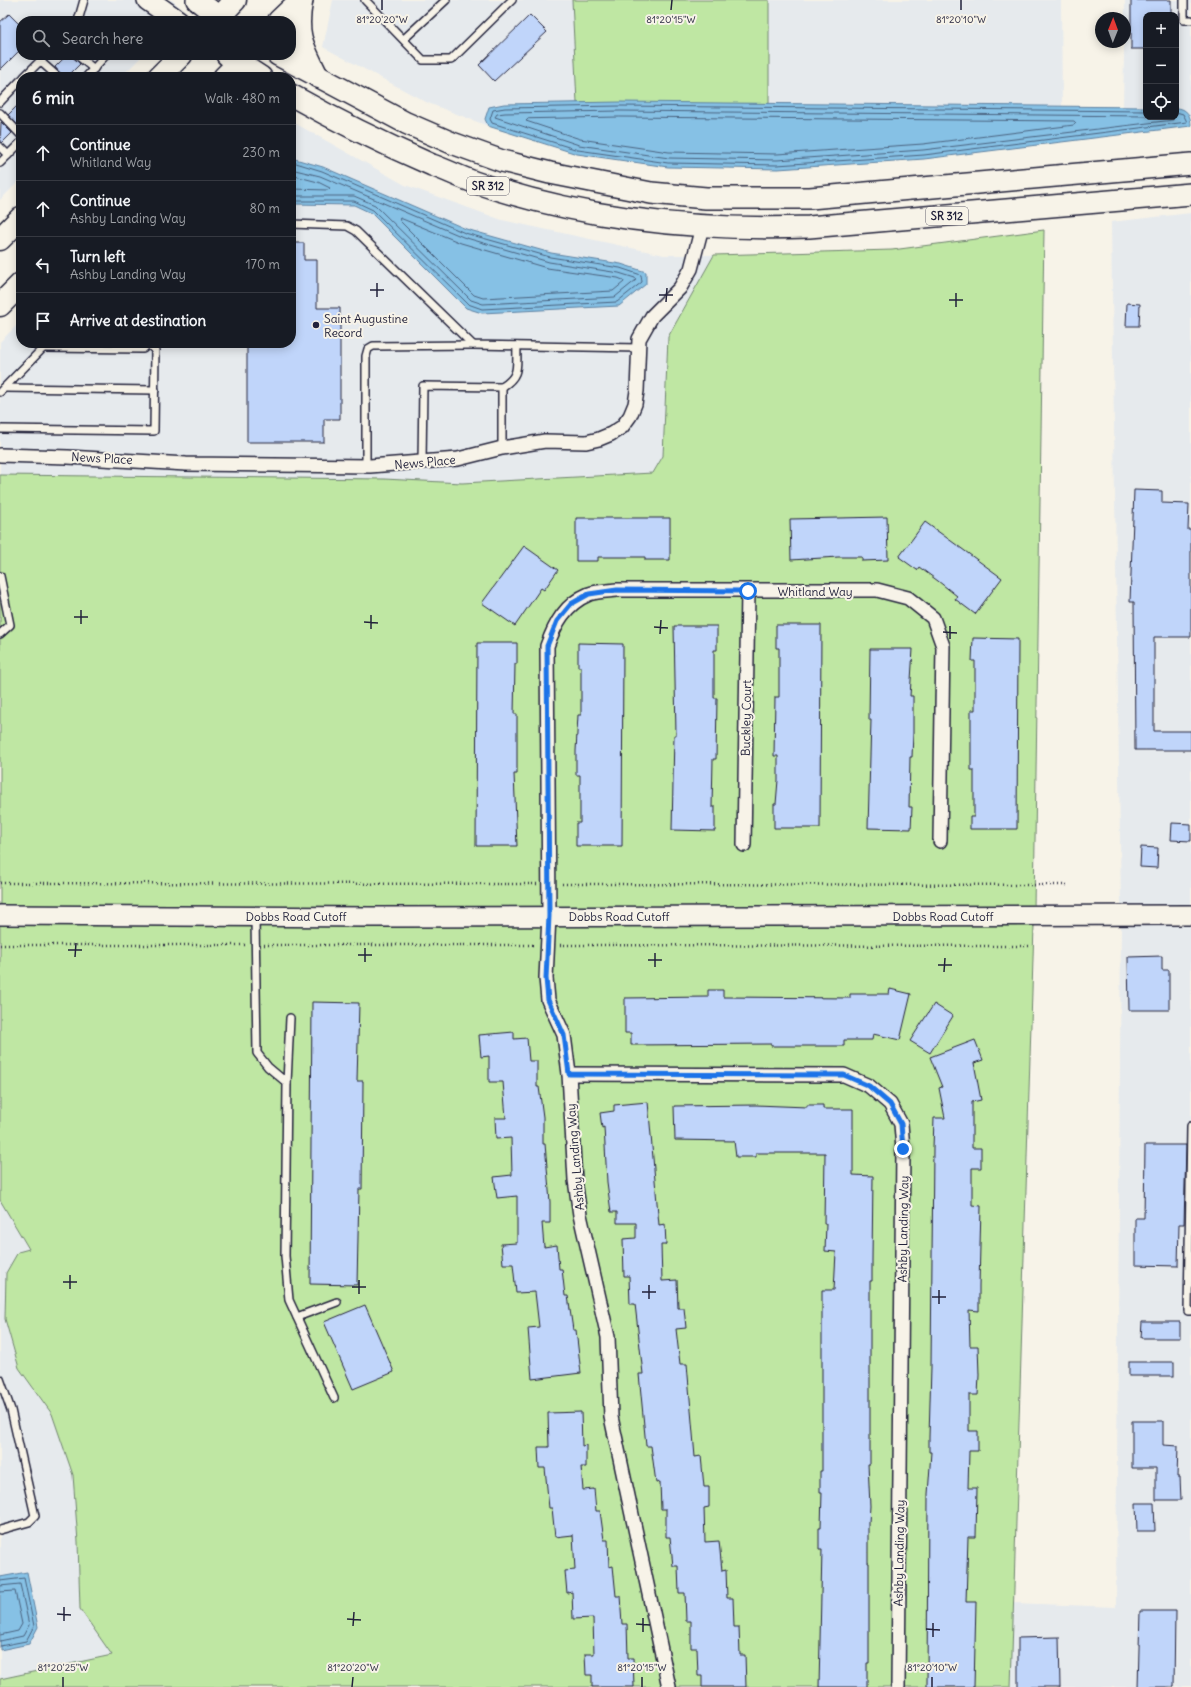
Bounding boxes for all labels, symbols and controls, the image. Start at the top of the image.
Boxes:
north arrow [1095,12,1131,48]
map controls [1143,12,1179,120]
button: + [1143,12,1179,48]
text: 81°20'20"W [356,13,408,26]
text: 81°20'15"W [646,13,696,26]
text: 81°20'10"W [936,13,986,26]
search box [16,16,296,60]
icon: search [30,27,52,49]
text: Search here [62,29,143,48]
button: − [1143,48,1179,84]
button: locate [1143,84,1179,120]
text: 6 min [32,87,74,109]
text: Walk · 480 m [205,90,280,107]
text: Continue [70,135,131,154]
icon: ahead [32,142,54,164]
text: 230 m [242,144,280,161]
text: Whitland Way [70,154,151,171]
road number: SR 312 [467,177,509,195]
text: Continue [70,191,131,210]
icon: ahead [32,198,54,220]
text: 80 m [249,200,280,217]
road number: SR 312 [926,207,968,225]
text: Ashby Landing Way [70,210,186,227]
text: Turn left [70,247,125,266]
icon: left [32,254,54,276]
text: 170 m [245,256,280,273]
text: Ashby Landing Way [70,266,186,283]
icon: arrive [32,310,54,332]
text: Arrive at destination [70,311,206,330]
place label: Saint Augustine Record [324,311,408,340]
marker: Saint Augustine Record [311,320,321,330]
street label: News Place [71,449,133,467]
street label: News Place [394,452,456,472]
route start [739,582,757,600]
street label: Whitland Way [777,584,853,599]
street label: Buckley Court [738,680,754,756]
street label: Dobbs Road Cutoff [245,909,348,924]
street label: Dobbs Road Cutoff [568,909,671,924]
street label: Dobbs Road Cutoff [892,909,995,924]
street label: Ashby Landing Way [563,1103,587,1211]
route end [894,1140,912,1158]
street label: Ashby Landing Way [895,1175,911,1283]
street label: Ashby Landing Way [891,1499,907,1607]
text: 81°20'25"W [38,1661,88,1674]
text: 81°20'20"W [327,1661,379,1674]
text: 81°20'15"W [617,1661,667,1674]
text: 81°20'10"W [907,1661,957,1674]

